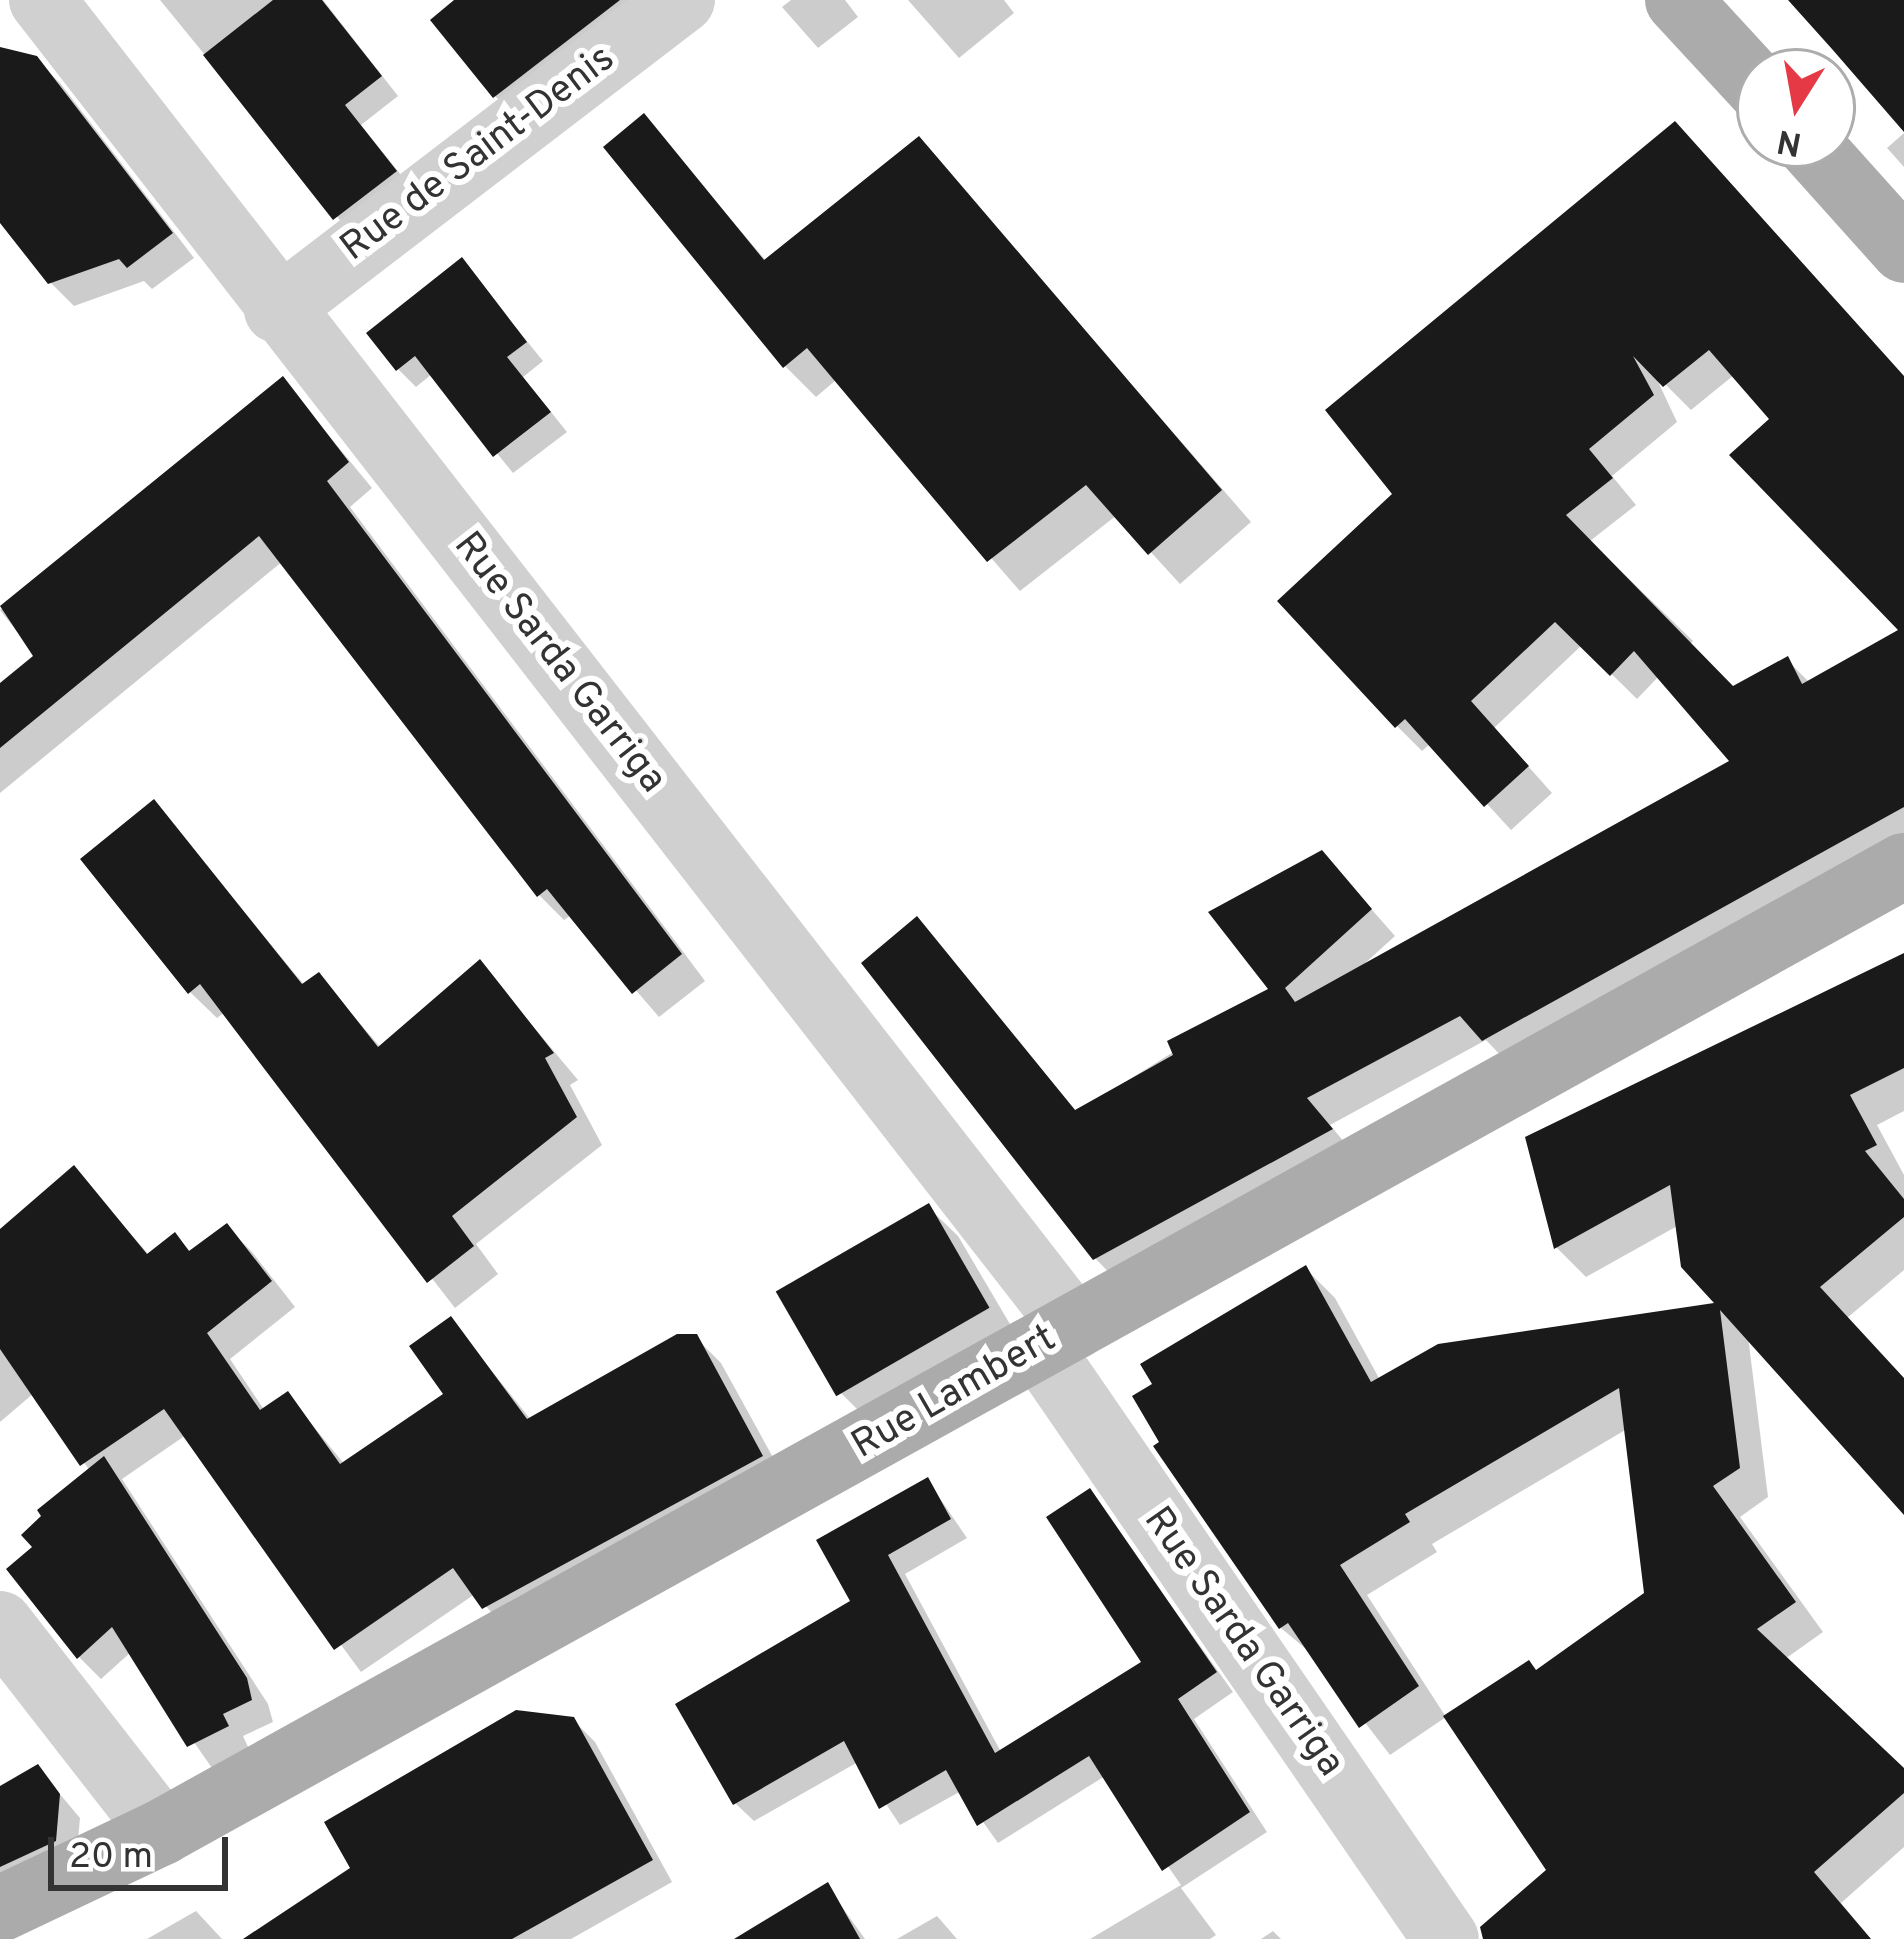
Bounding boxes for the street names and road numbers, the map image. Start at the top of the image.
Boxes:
street label: Rue de Saint-Denis [333,37,625,273]
street label: Rue Sarda Garriga [442,524,674,804]
street label: Rue Lambert [845,1317,1065,1471]
street label: Rue Sarda Garriga [1132,1499,1352,1787]

